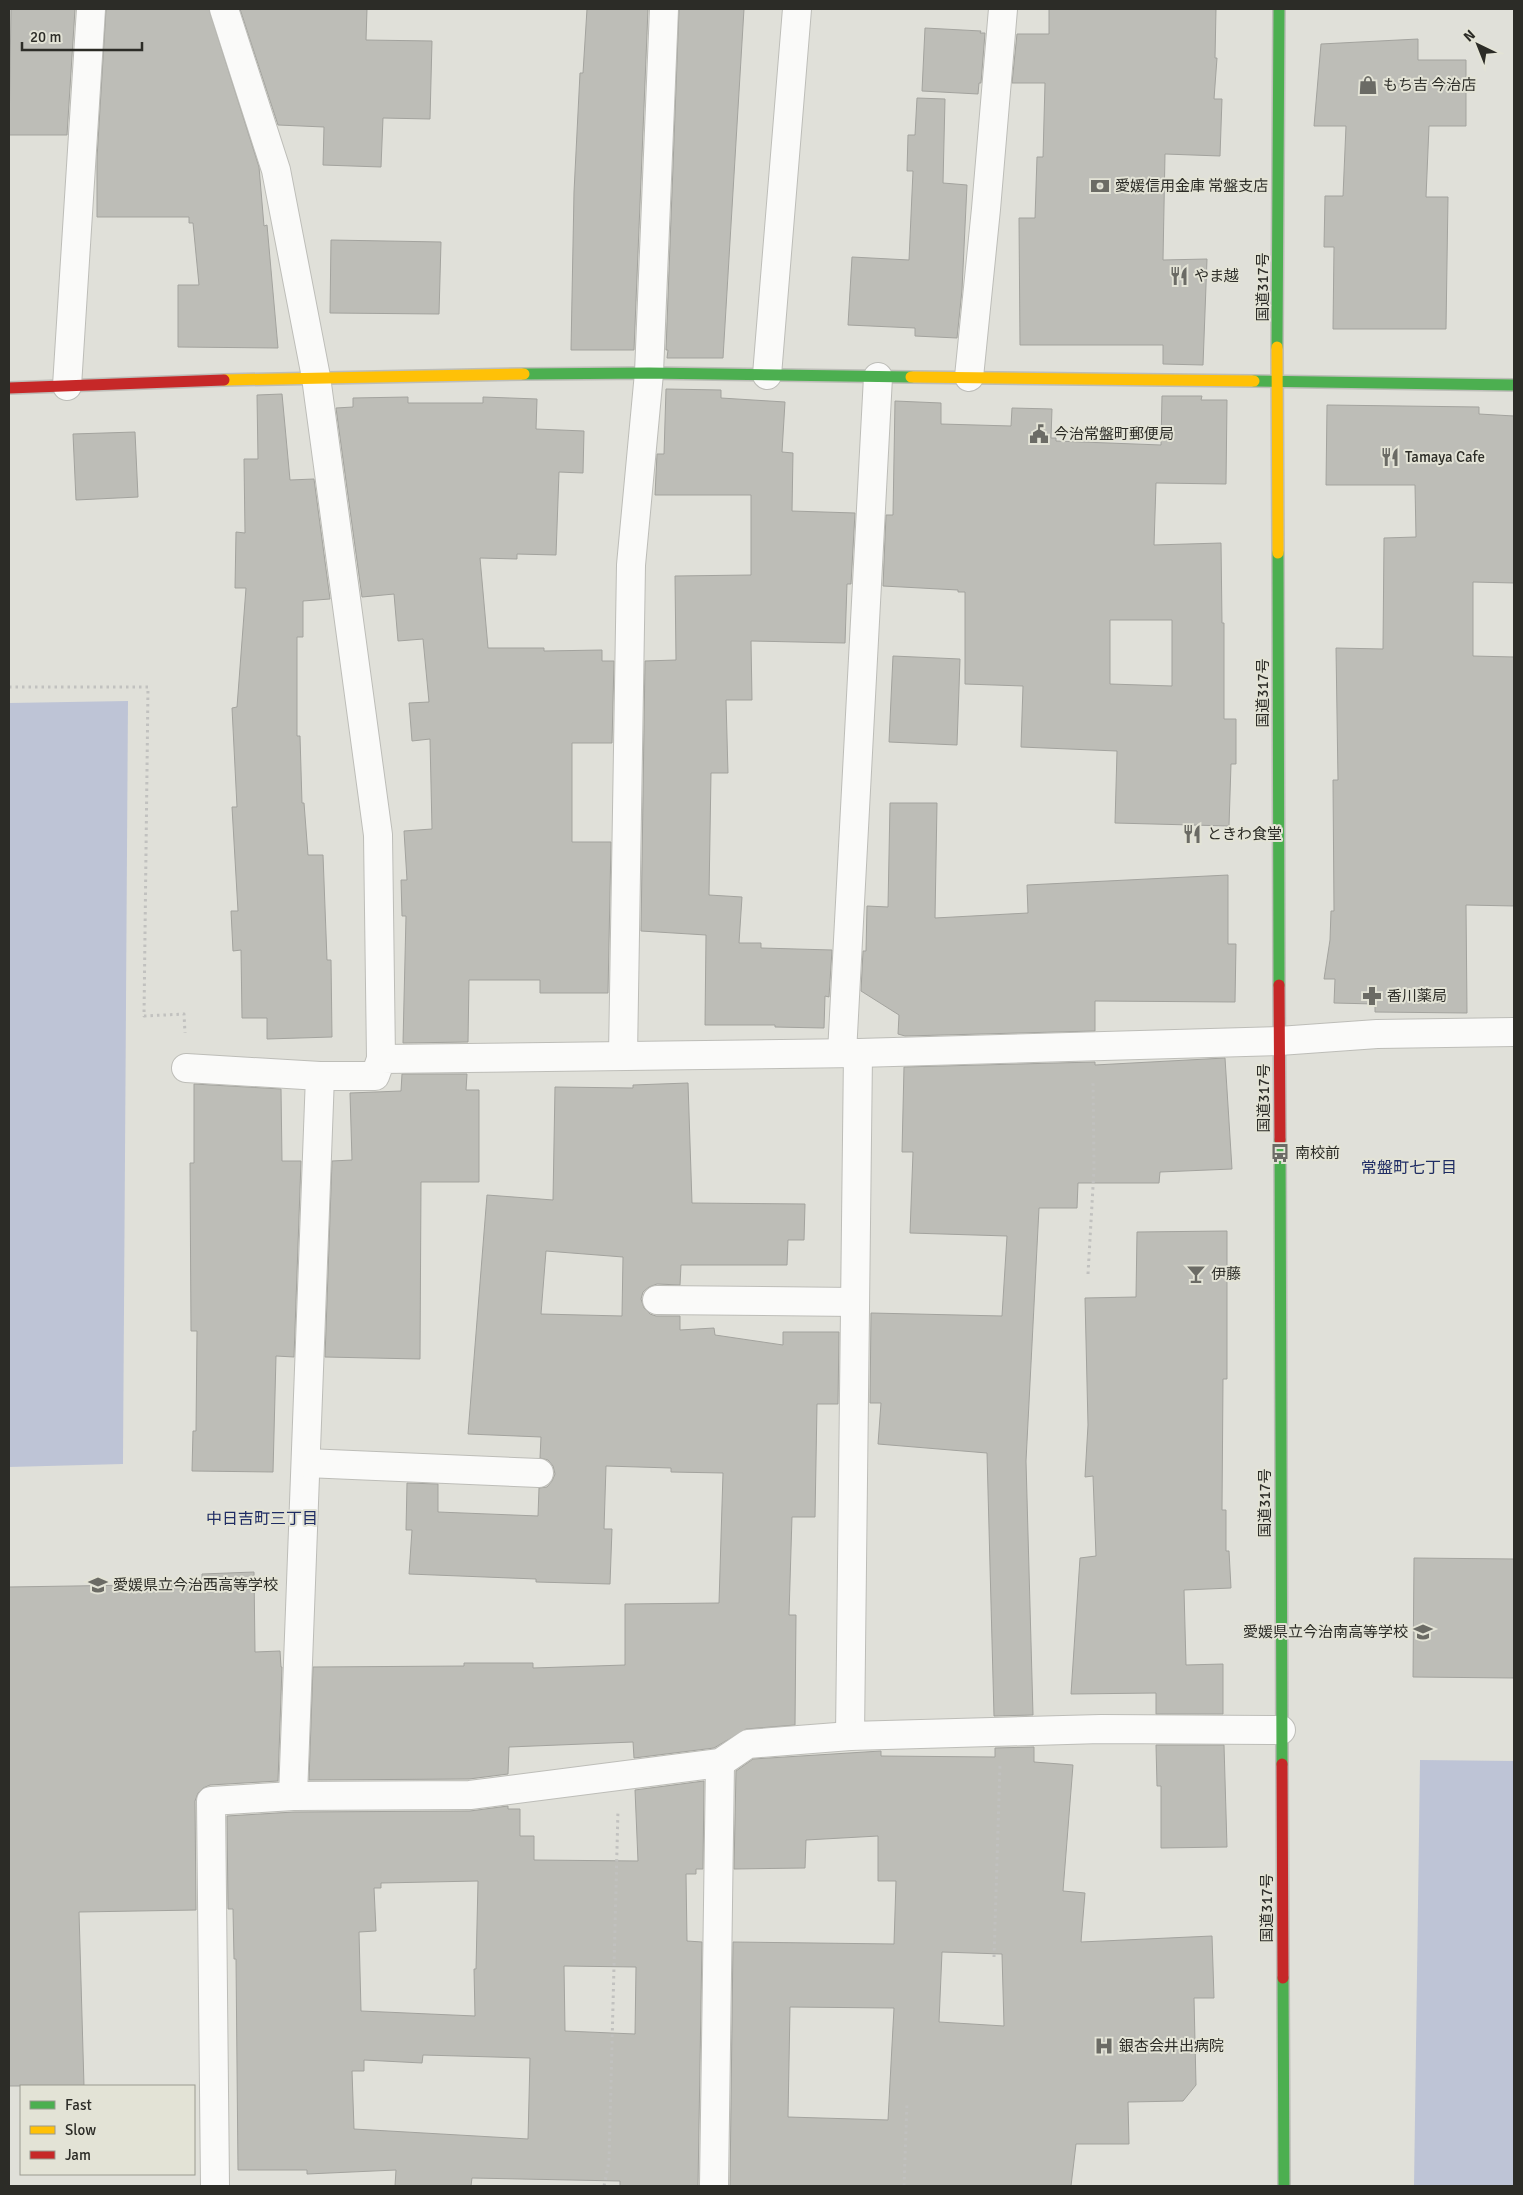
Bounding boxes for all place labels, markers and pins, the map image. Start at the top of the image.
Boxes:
shop icon: もち吉 今治店 [1357,74,1379,96]
place label: もち吉 今治店 [1383,76,1476,94]
bank icon: 愛媛信用金庫 常盤支店 [1089,175,1111,197]
place label: 愛媛信用金庫 常盤支店 [1115,177,1268,195]
restaurant icon: やま越 [1168,265,1190,287]
place label: やま越 [1194,267,1239,285]
public building icon: 今治常盤町郵便局 [1028,423,1050,445]
place label: 今治常盤町郵便局 [1054,425,1174,443]
restaurant icon: Tamaya Cafe [1379,446,1401,468]
place label: Tamaya Cafe [1405,448,1485,466]
restaurant icon: ときわ食堂 [1181,823,1203,845]
place label: ときわ食堂 [1207,825,1282,843]
pharmacy icon: 香川薬局 [1361,985,1383,1007]
place label: 香川薬局 [1387,987,1447,1005]
bus stop icon: 南校前 [1269,1142,1291,1164]
place label: 南校前 [1295,1144,1340,1162]
bar icon: 伊藤 [1185,1263,1207,1285]
place label: 伊藤 [1211,1265,1241,1283]
school or university icon: 愛媛県立今治西高等学校 [87,1574,109,1596]
place label: 愛媛県立今治西高等学校 [113,1576,278,1594]
school or university icon: 愛媛県立今治南高等学校 [1412,1621,1434,1643]
place label: 愛媛県立今治南高等学校 [1243,1623,1408,1641]
hospital icon: 銀杏会井出病院 [1093,2035,1115,2057]
place label: 銀杏会井出病院 [1119,2037,1224,2055]

